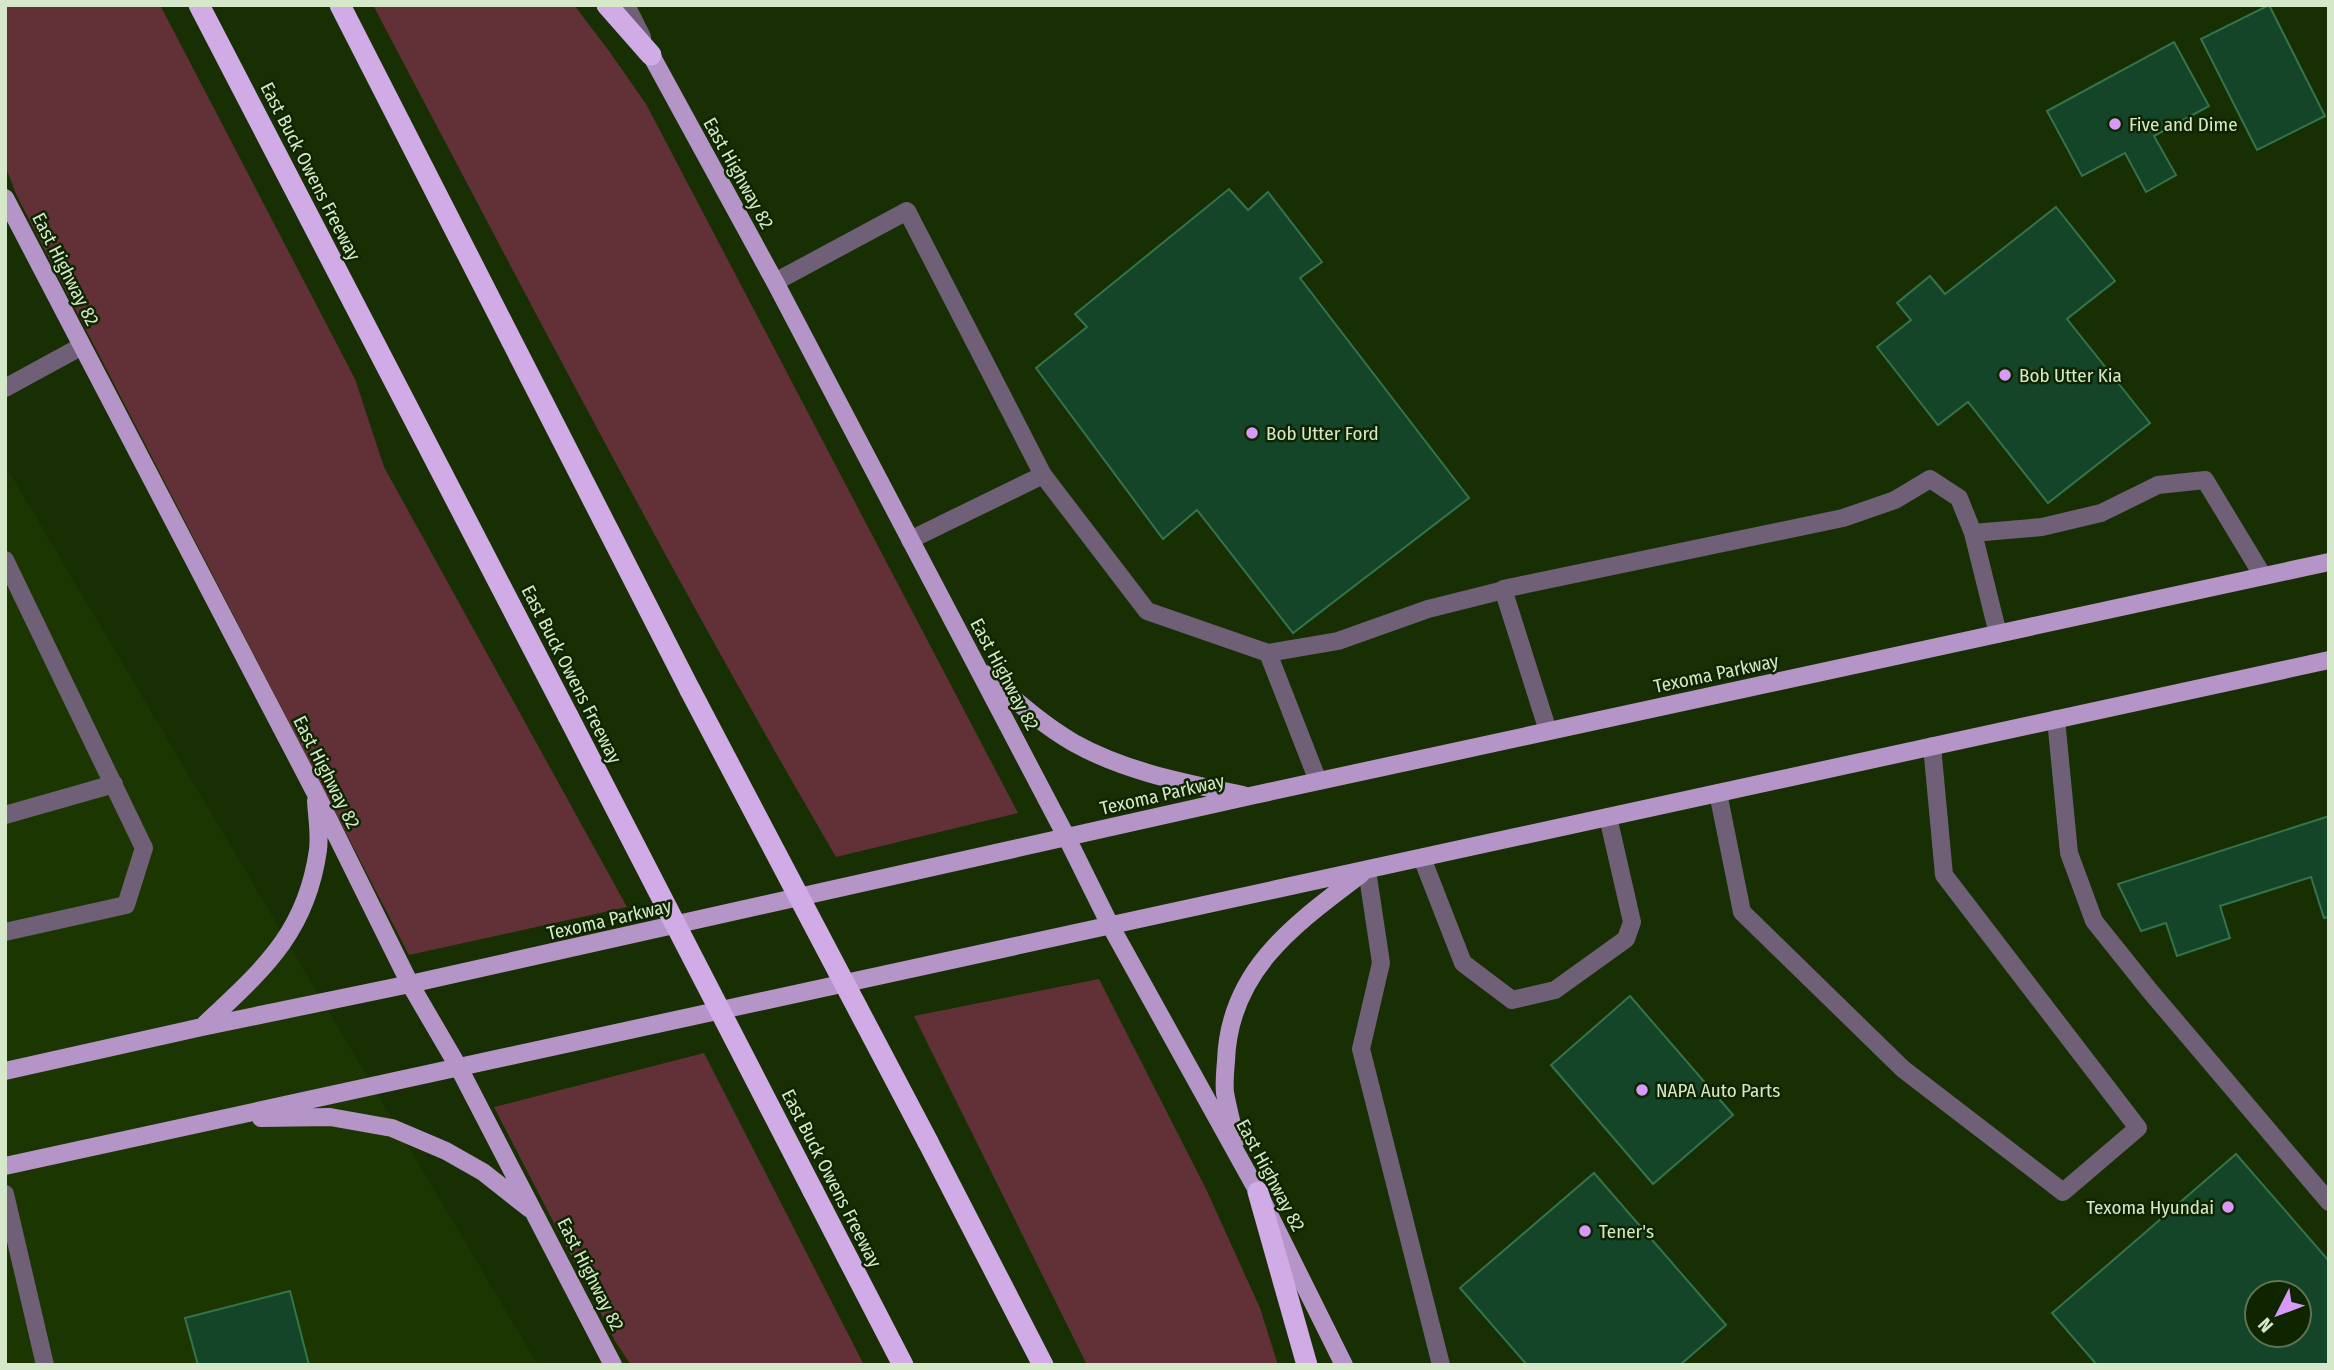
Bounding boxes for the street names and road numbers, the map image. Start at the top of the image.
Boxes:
street label: East Buck Owens Freeway [256,78,366,265]
street label: East Highway 82 [698,114,779,233]
street label: East Highway 82 [27,209,104,330]
street label: East Buck Owens Freeway [517,581,627,768]
street label: East Highway 82 [965,614,1044,734]
street label: Texoma Parkway [1652,649,1781,698]
street label: East Highway 82 [288,712,365,833]
street label: Texoma Parkway [1098,769,1227,820]
street label: Texoma Parkway [545,894,674,945]
street label: East Buck Owens Freeway [777,1085,887,1272]
street label: East Highway 82 [1231,1115,1310,1235]
street label: East Highway 82 [552,1214,629,1335]

